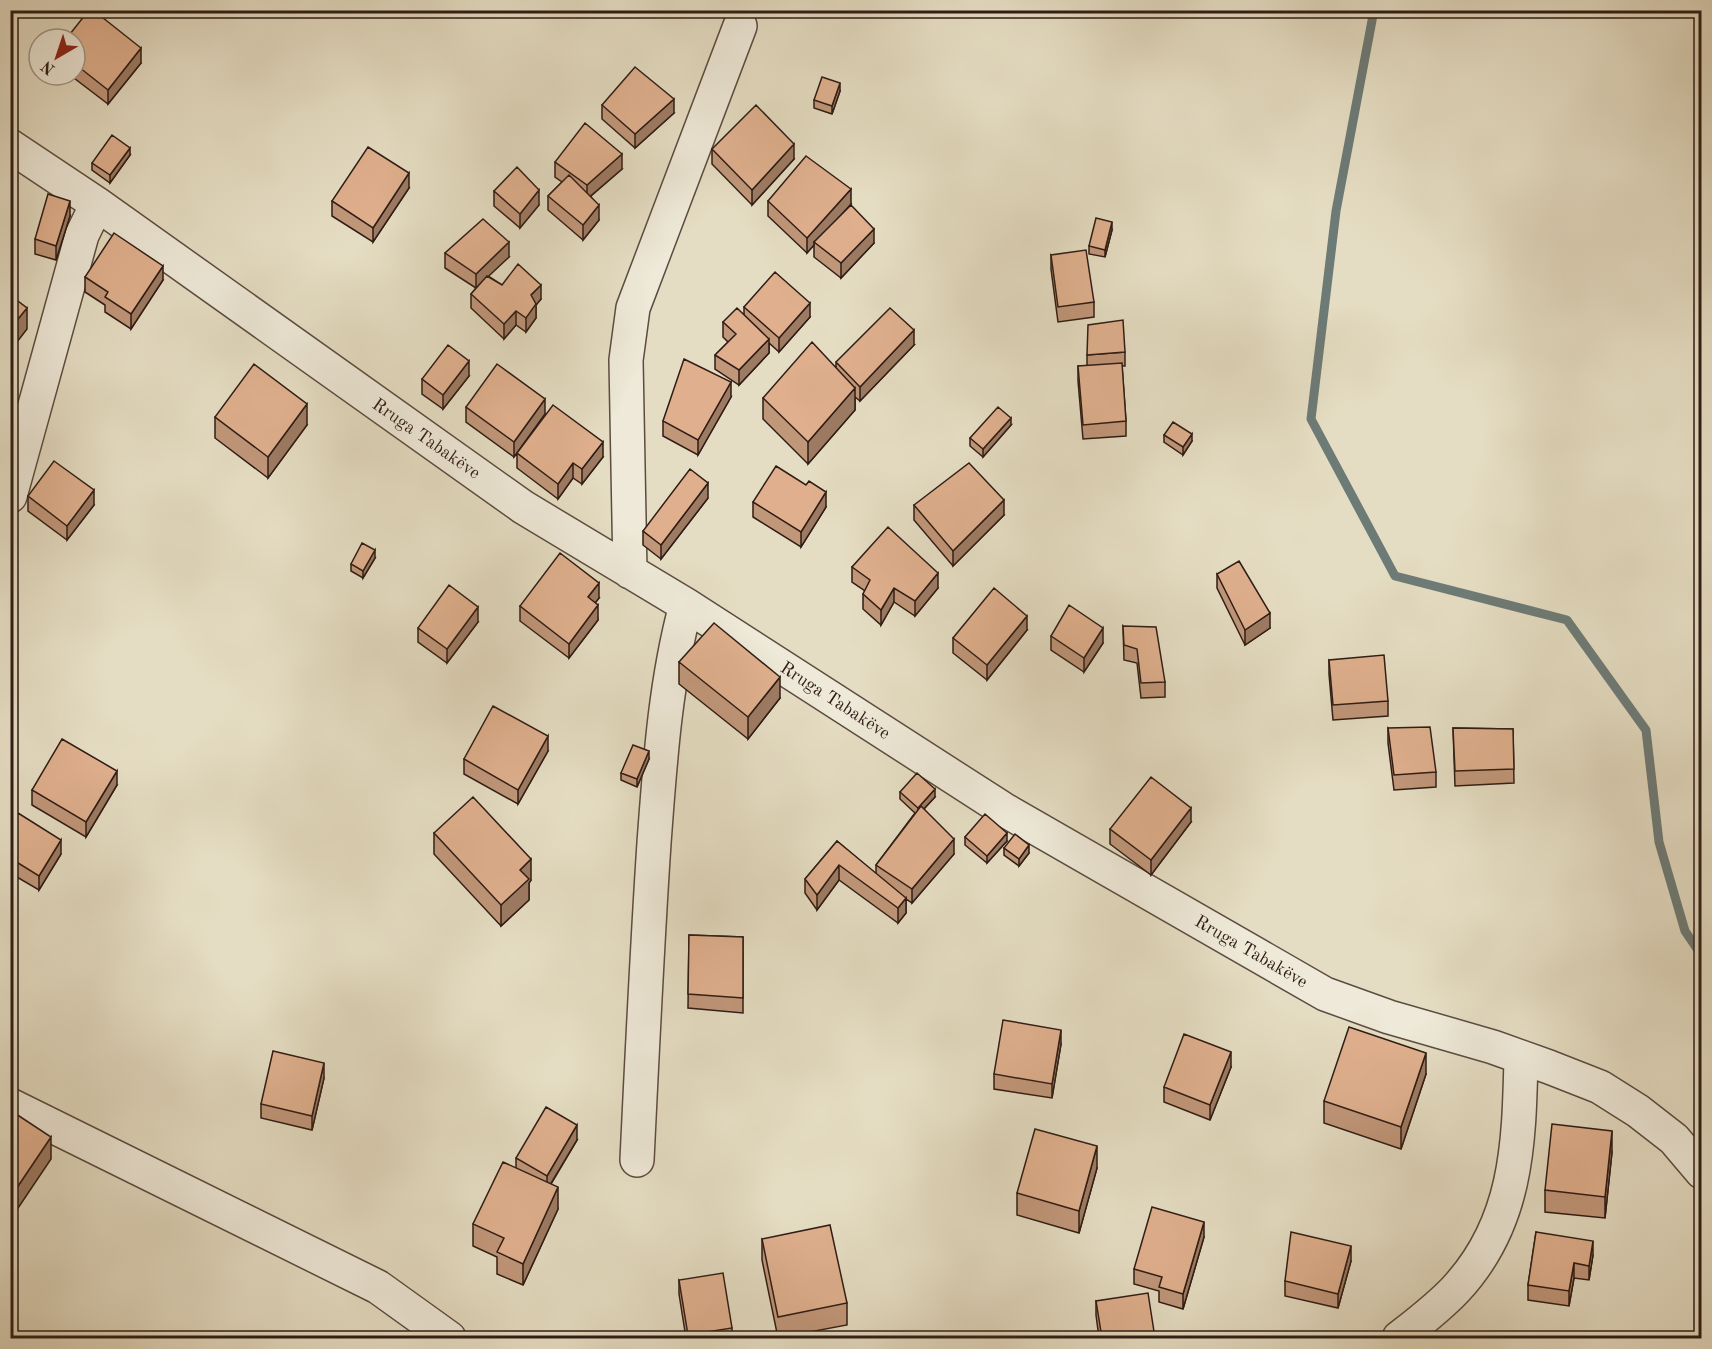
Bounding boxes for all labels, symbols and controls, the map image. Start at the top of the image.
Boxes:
north arrow [27,27,87,87]
text: N [38,57,59,77]
street label: Rruga Tabakëve [369,395,483,483]
street label: Rruga Tabakëve [777,659,893,743]
street label: Rruga Tabakëve [1191,912,1311,992]

